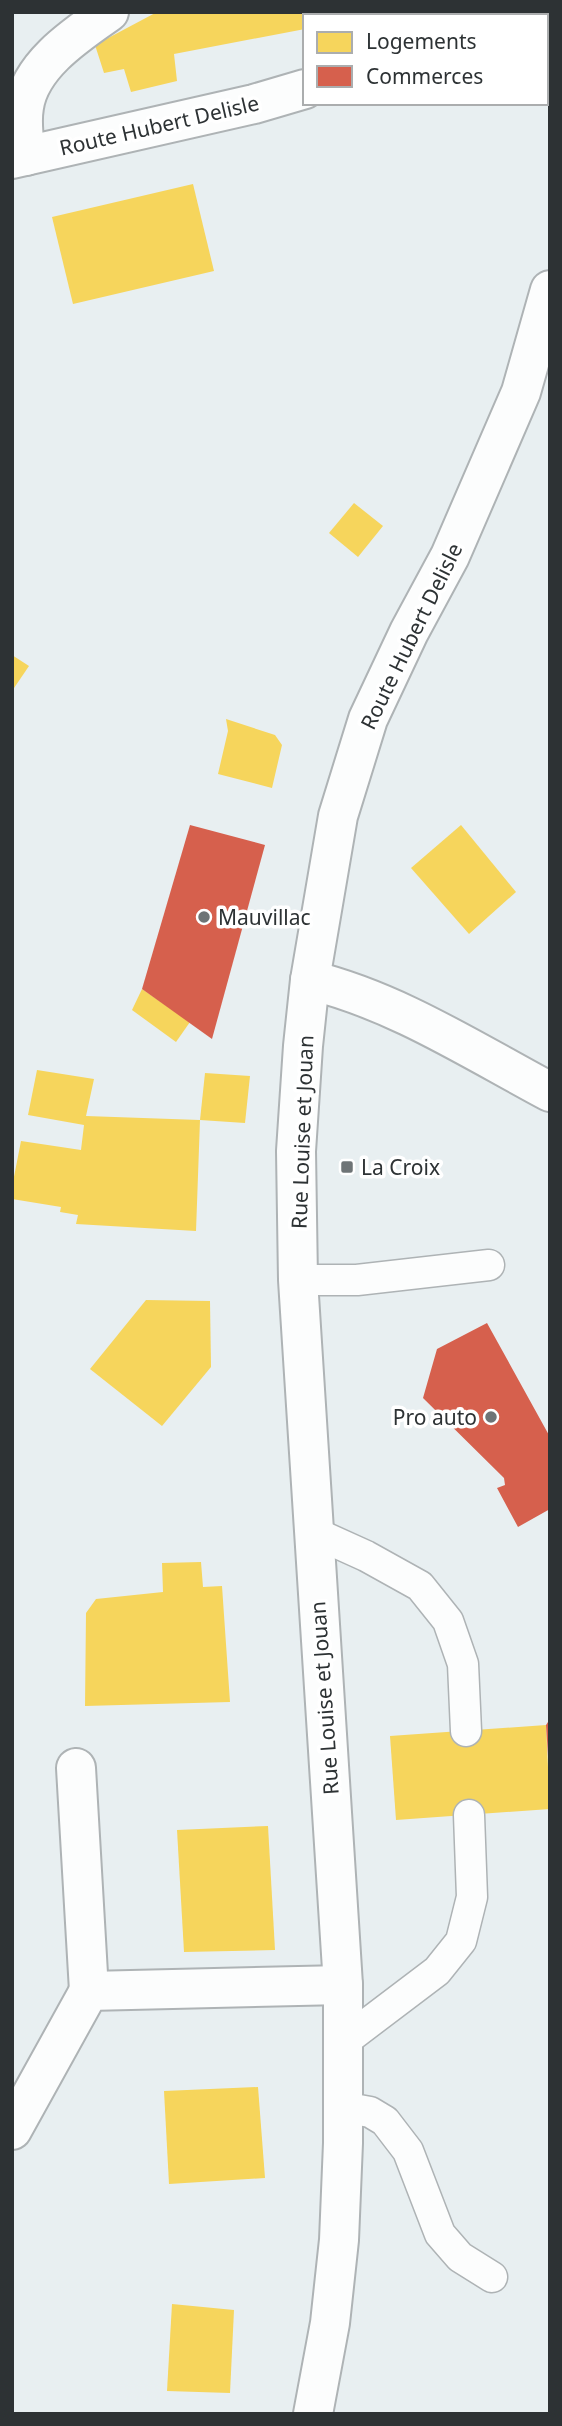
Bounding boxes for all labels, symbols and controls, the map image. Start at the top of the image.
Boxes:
legend [303,14,548,105]
text: Logements [366,27,477,55]
text: Commerces [366,62,483,90]
street label: Route Hubert Delisle [56,88,262,162]
street label: Route Hubert Delisle [354,538,468,734]
place label: Mauvillac [218,903,311,931]
marker: Mauvillac [196,909,212,925]
street label: Rue Louise et Jouan [285,1035,319,1229]
place label: La Croix [361,1153,440,1181]
marker: La Croix [339,1159,355,1175]
place label: Pro auto [393,1403,477,1431]
marker: Pro auto [483,1409,499,1425]
street label: Rue Louise et Jouan [303,1600,345,1796]

